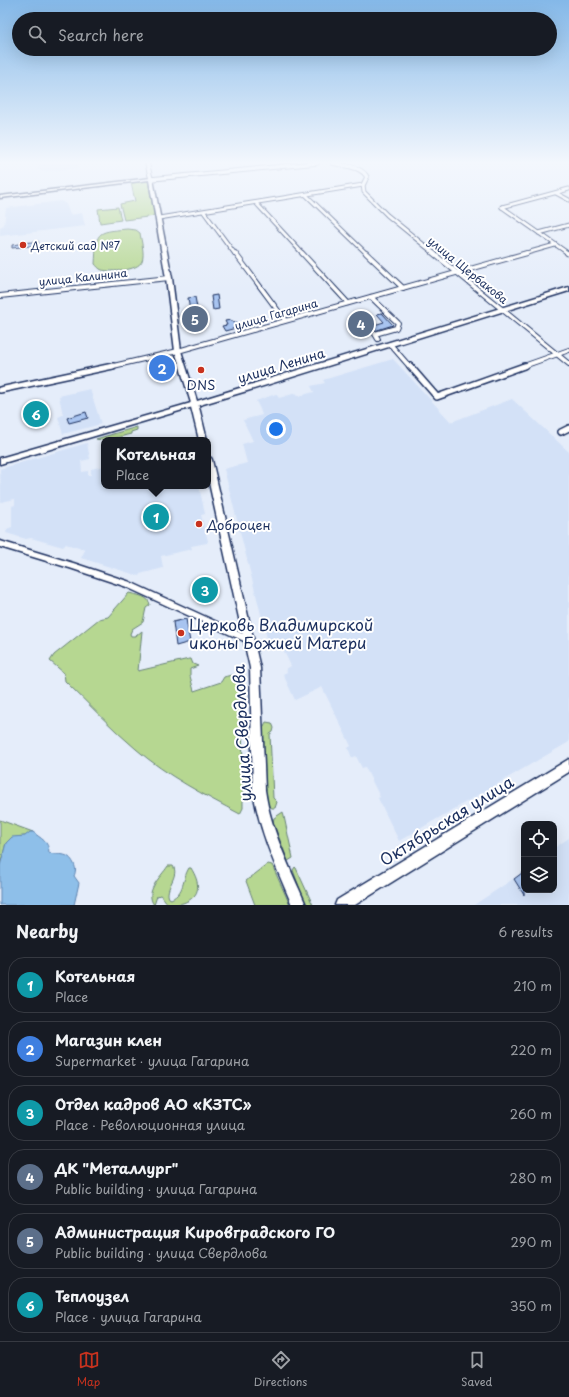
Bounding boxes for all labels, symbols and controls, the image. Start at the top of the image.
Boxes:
search box [12,12,557,56]
icon: search [26,23,48,45]
text: Search here [58,23,144,46]
street label: улица Щербакова [424,232,512,308]
place label: Детский сад №7 [30,237,120,254]
marker: Детский сад №7 [18,240,28,250]
street label: улица Калинина [38,264,128,290]
street label: улица Гагарина [232,294,320,334]
pin: 5 [182,304,208,334]
pin: 4 [348,309,374,339]
street label: улица Ленина [235,342,328,387]
pin: 2 [149,353,175,383]
marker: DNS [196,365,206,375]
place label: DNS [187,375,215,394]
pin: 6 [23,399,49,429]
your location [266,419,286,439]
popup [101,437,211,489]
text: Котельная [116,442,196,465]
text: Place [116,465,149,484]
pin: 1 [143,502,169,532]
place label: Доброцен [206,515,271,534]
marker: Доброцен [194,519,204,529]
pin: 3 [192,575,218,605]
place label: Церковь Владимирской иконы Божией Матери [189,612,373,654]
marker: Церковь Владимирской иконы Божией Матери [176,628,186,638]
street label: улица Свердлова [225,664,257,802]
street label: Октябрьская улица [374,769,518,871]
map controls [521,821,557,893]
button: locate [521,821,557,857]
button: layers [521,857,557,893]
text: Nearby [16,918,78,944]
text: 6 results [498,922,553,941]
text: Котельная [55,964,135,987]
text: 1 [27,976,33,995]
text: 210 m [513,976,552,995]
text: Place [55,987,88,1006]
text: Магазин клен [55,1028,162,1051]
text: 2 [25,1040,35,1059]
text: 220 m [510,1040,552,1059]
text: Supermarket · улица Гагарина [55,1051,249,1070]
text: Отдел кадров АО «КЗТС» [55,1092,251,1115]
text: 3 [26,1104,34,1123]
text: 260 m [510,1104,552,1123]
text: Place · Революционная улица [55,1115,245,1134]
text: ДК "Металлург" [55,1156,178,1179]
text: 4 [26,1168,34,1187]
text: 280 m [510,1168,552,1187]
text: Public building · улица Гагарина [55,1179,257,1198]
text: Администрация Кировградского ГО [55,1220,335,1243]
text: 5 [26,1232,34,1251]
text: 290 m [511,1232,552,1251]
text: Public building · улица Свердлова [55,1243,267,1262]
text: Теплоузел [55,1284,129,1307]
text: 6 [25,1296,35,1315]
text: 350 m [510,1296,552,1315]
text: Place · улица Гагарина [55,1307,202,1326]
tab: Map [77,1349,100,1390]
tab: Directions [254,1349,307,1390]
tab: Saved [461,1349,492,1390]

